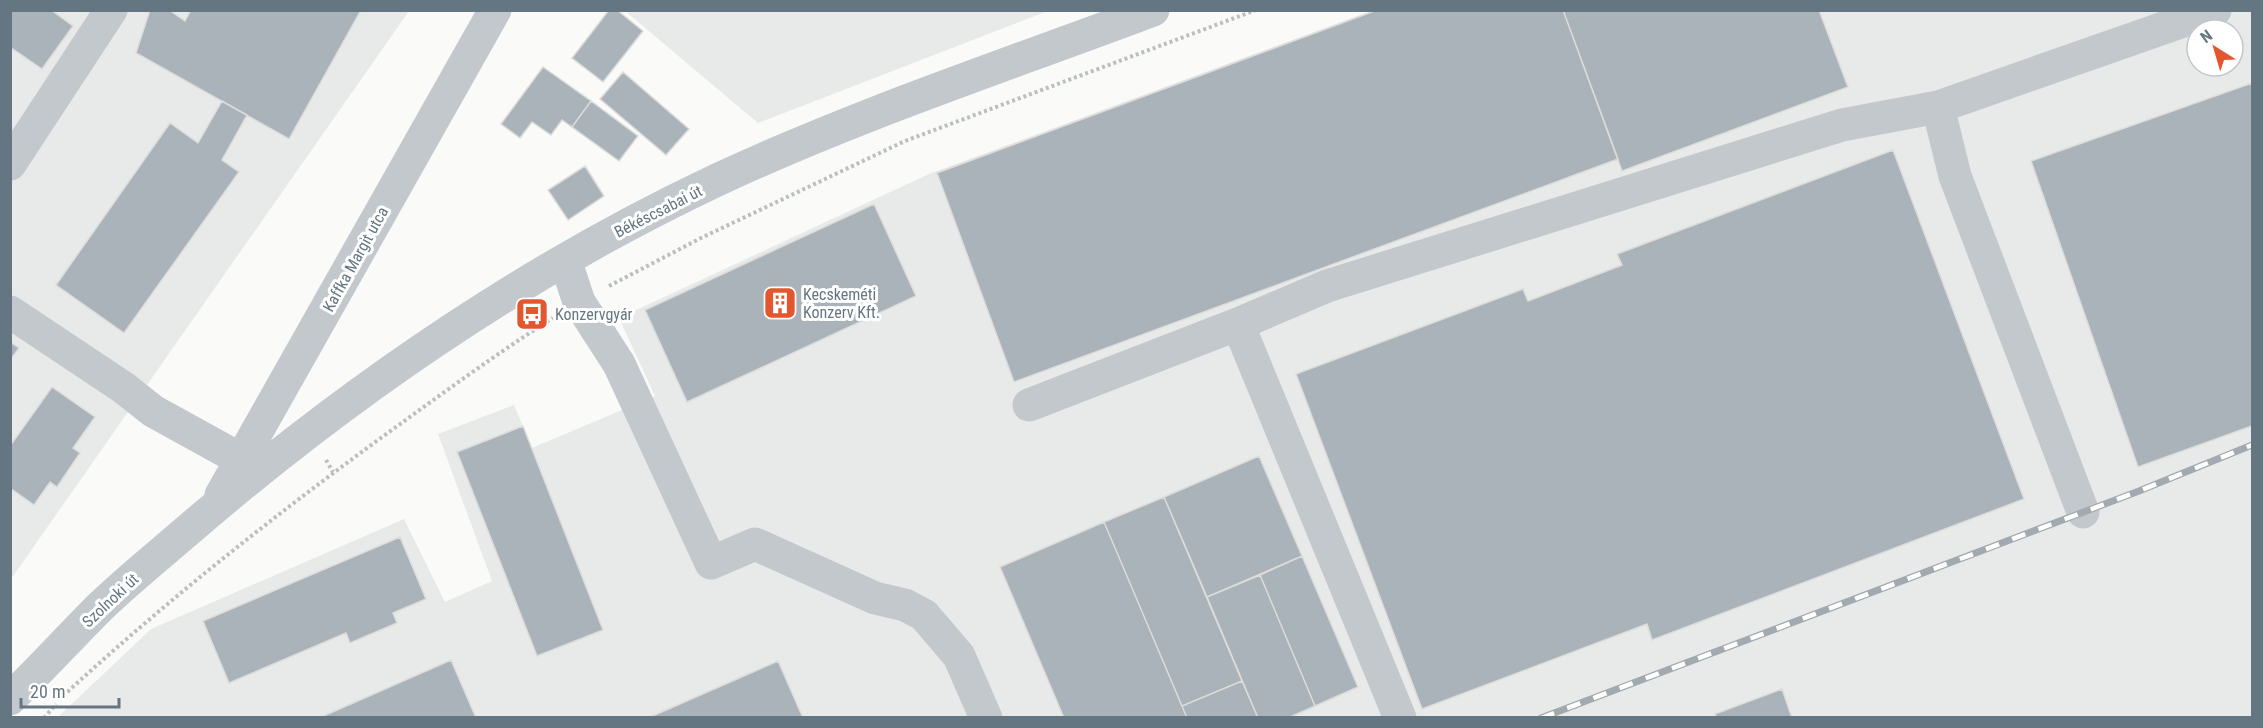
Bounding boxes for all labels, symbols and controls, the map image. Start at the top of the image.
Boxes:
north arrow [2185,18,2245,78]
text: N [2197,26,2216,47]
street label: Békéscsabai út [611,181,705,242]
street label: Kaffka Margit utca [319,203,392,315]
building icon: Kecskeméti Konzerv Kft. [762,285,798,321]
place label: Kecskeméti Konzerv Kft. [803,285,880,322]
bus stop icon: Konzervgyár [514,296,550,332]
place label: Konzervgyár [555,305,633,324]
street label: Szolnoki út [78,569,143,631]
scale bar [21,671,118,709]
text: 20 m [30,681,65,702]

